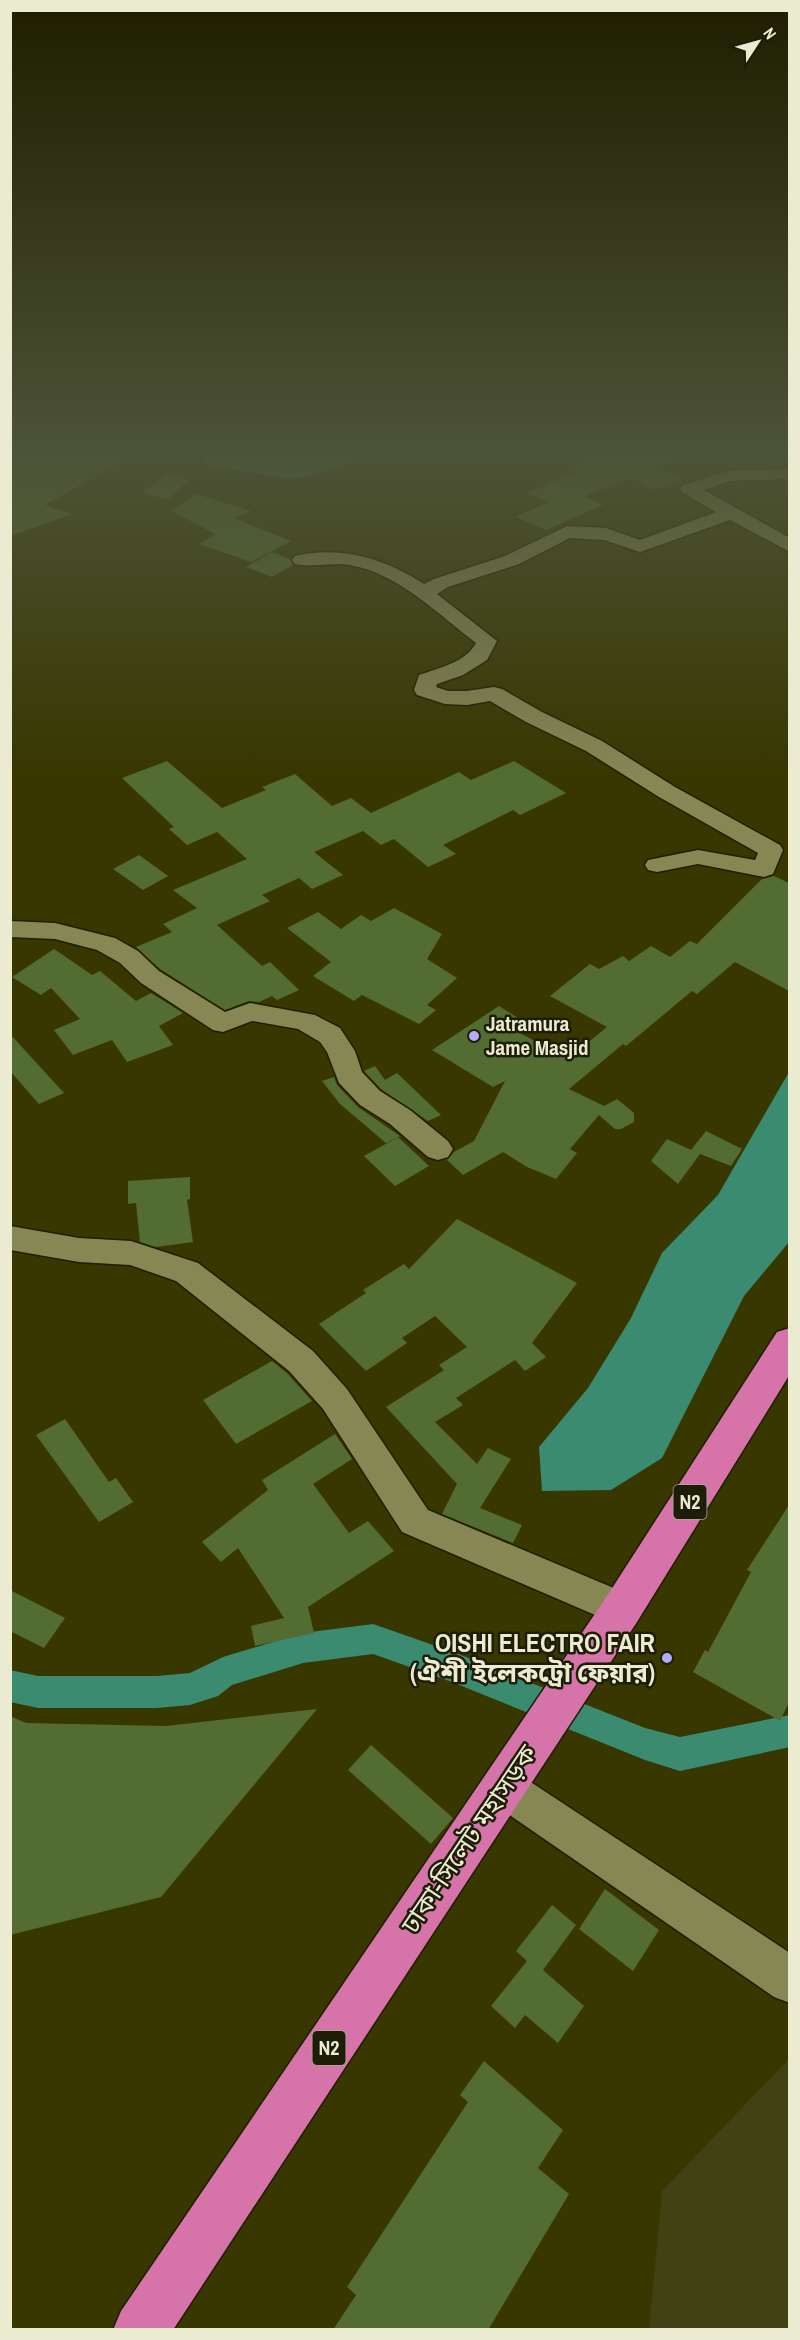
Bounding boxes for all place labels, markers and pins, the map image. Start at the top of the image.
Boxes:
place label: Jatramura Jame Masjid [486,1009,588,1062]
marker: Jatramura Jame Masjid [467,1029,481,1043]
place label: OISHI ELECTRO FAIR (ঐশী ইলেকট্রো ফেয়ার) [410,1625,655,1690]
marker: OISHI ELECTRO FAIR (ঐশী ইলেকট্রো ফেয়ার) [660,1651,674,1665]

